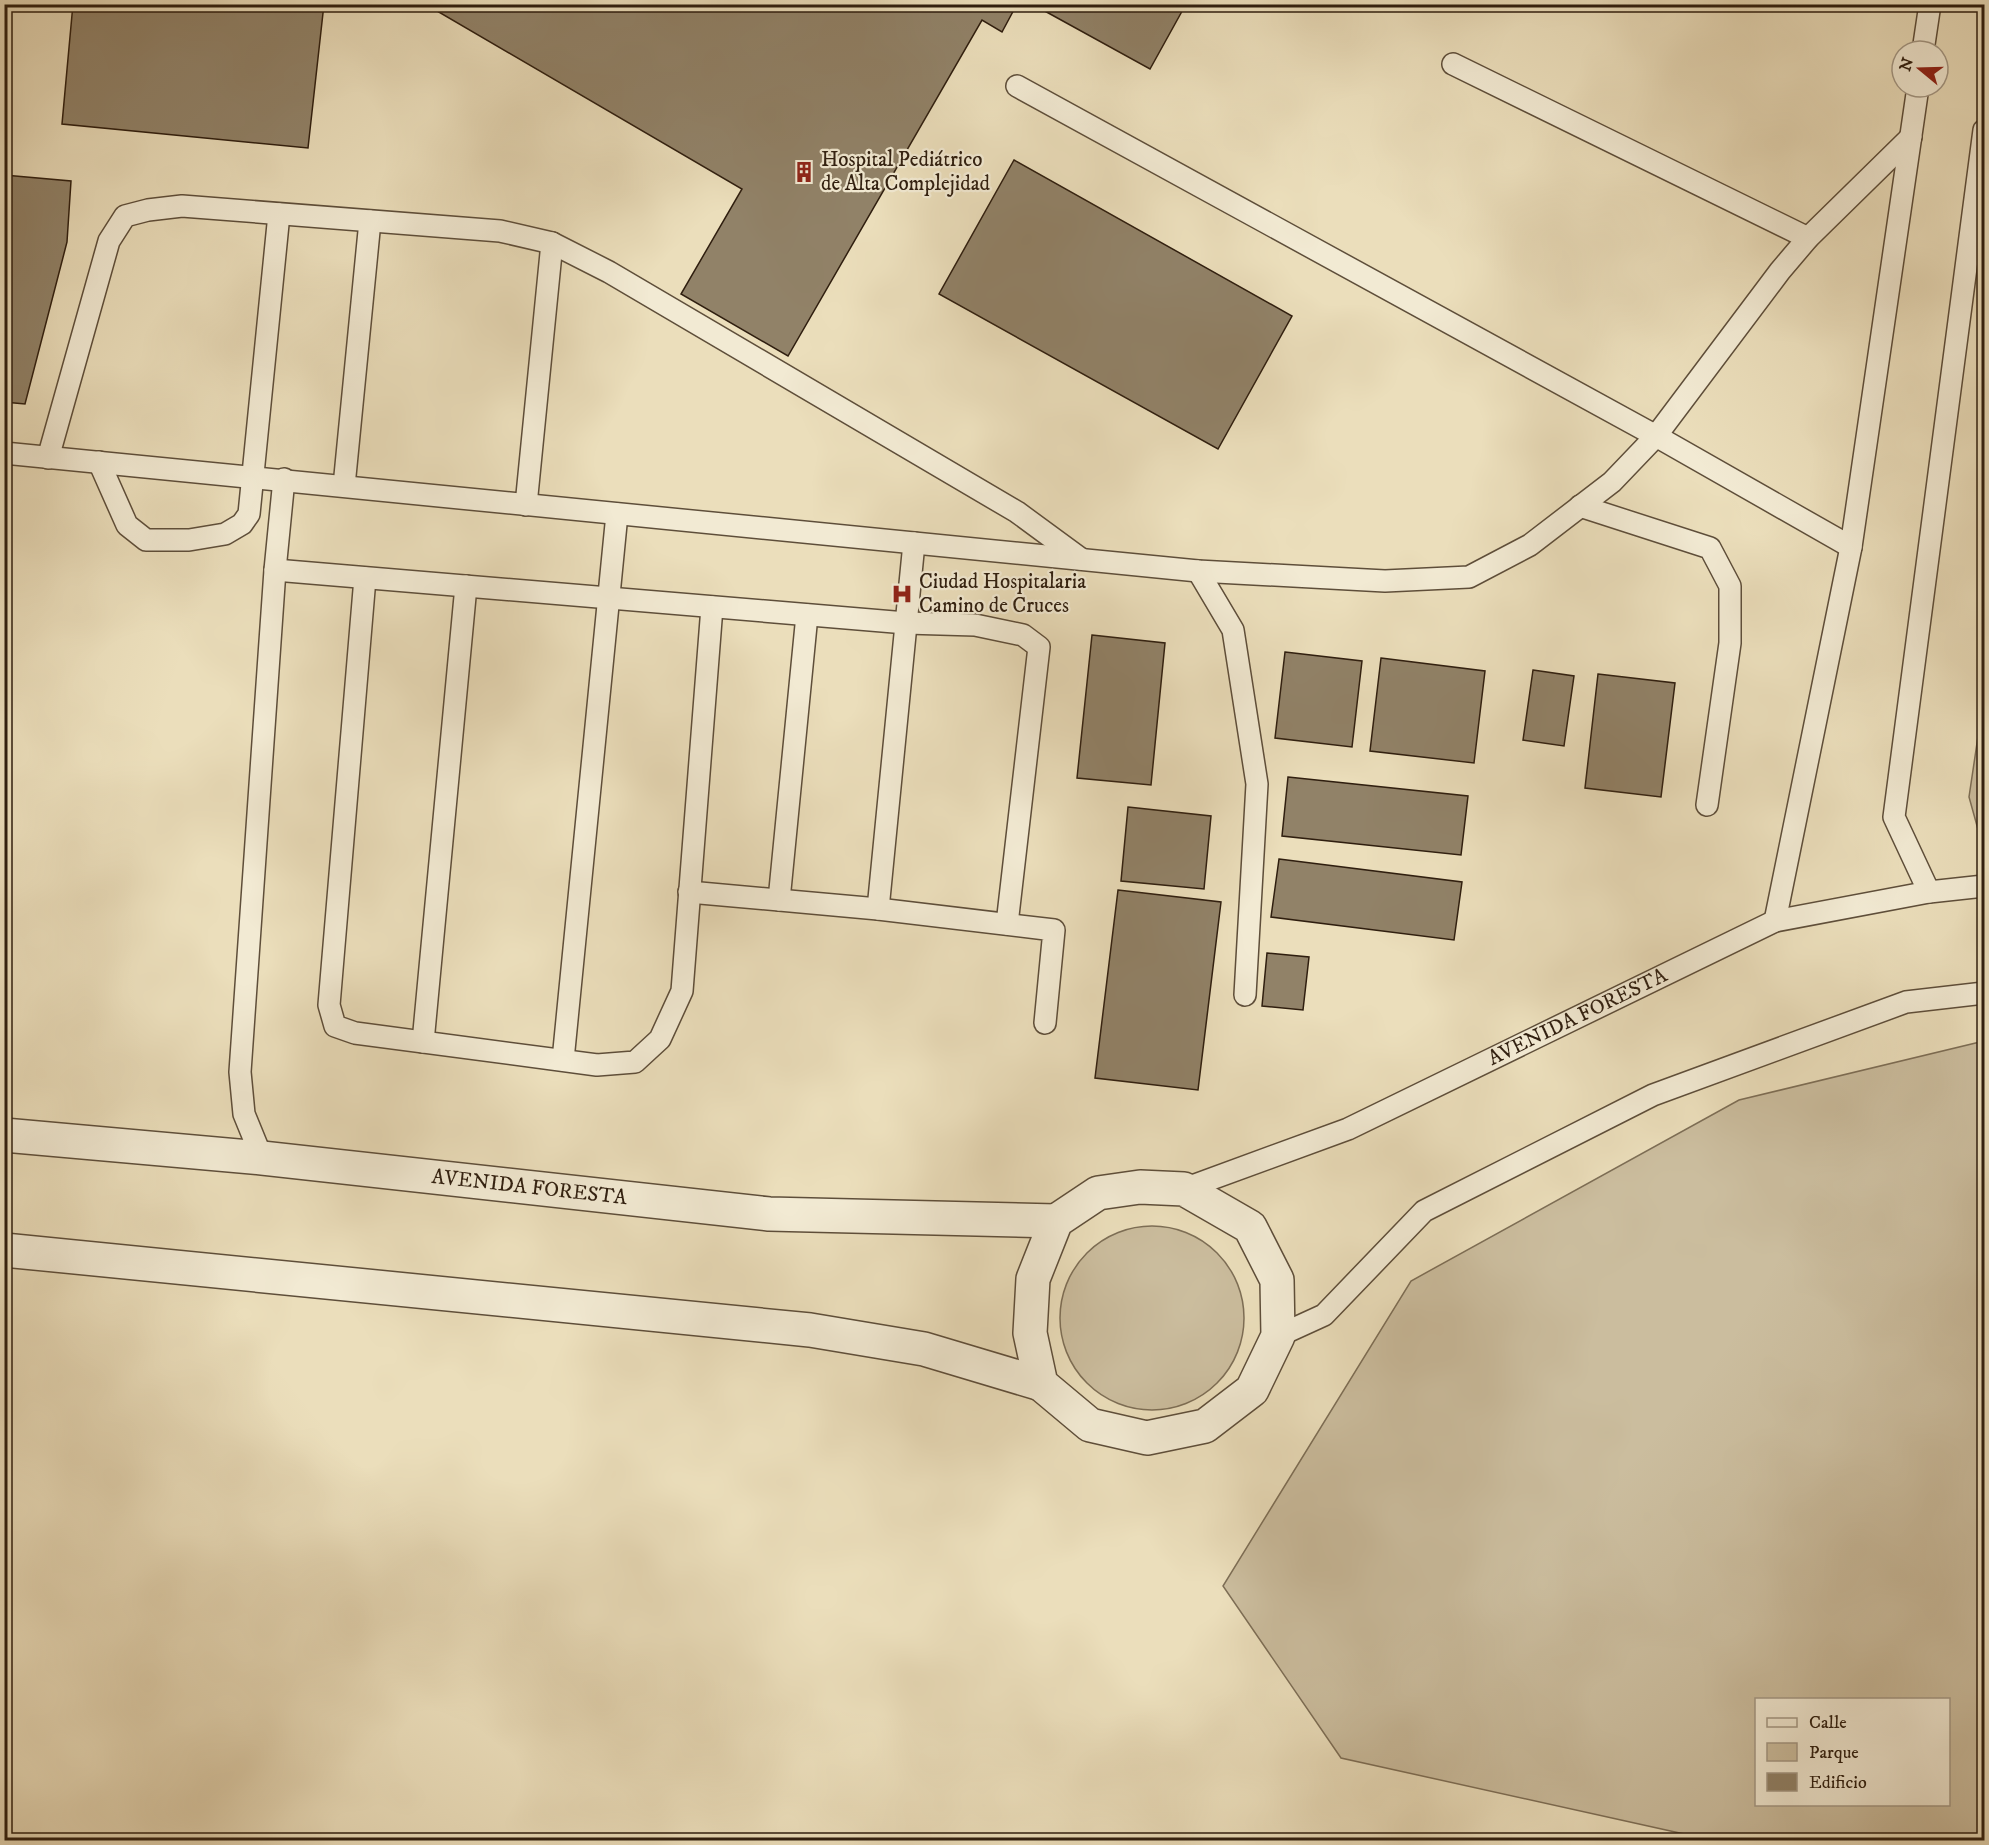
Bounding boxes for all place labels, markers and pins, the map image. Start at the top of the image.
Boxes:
place label: Hospital Pediátrico de Alta Complejidad [821,147,991,197]
building icon: Hospital Pediátrico de Alta Complejidad [792,160,816,184]
place label: Ciudad Hospitalaria Camino de Cruces [919,569,1086,619]
hospital icon: Ciudad Hospitalaria Camino de Cruces [890,582,914,606]

